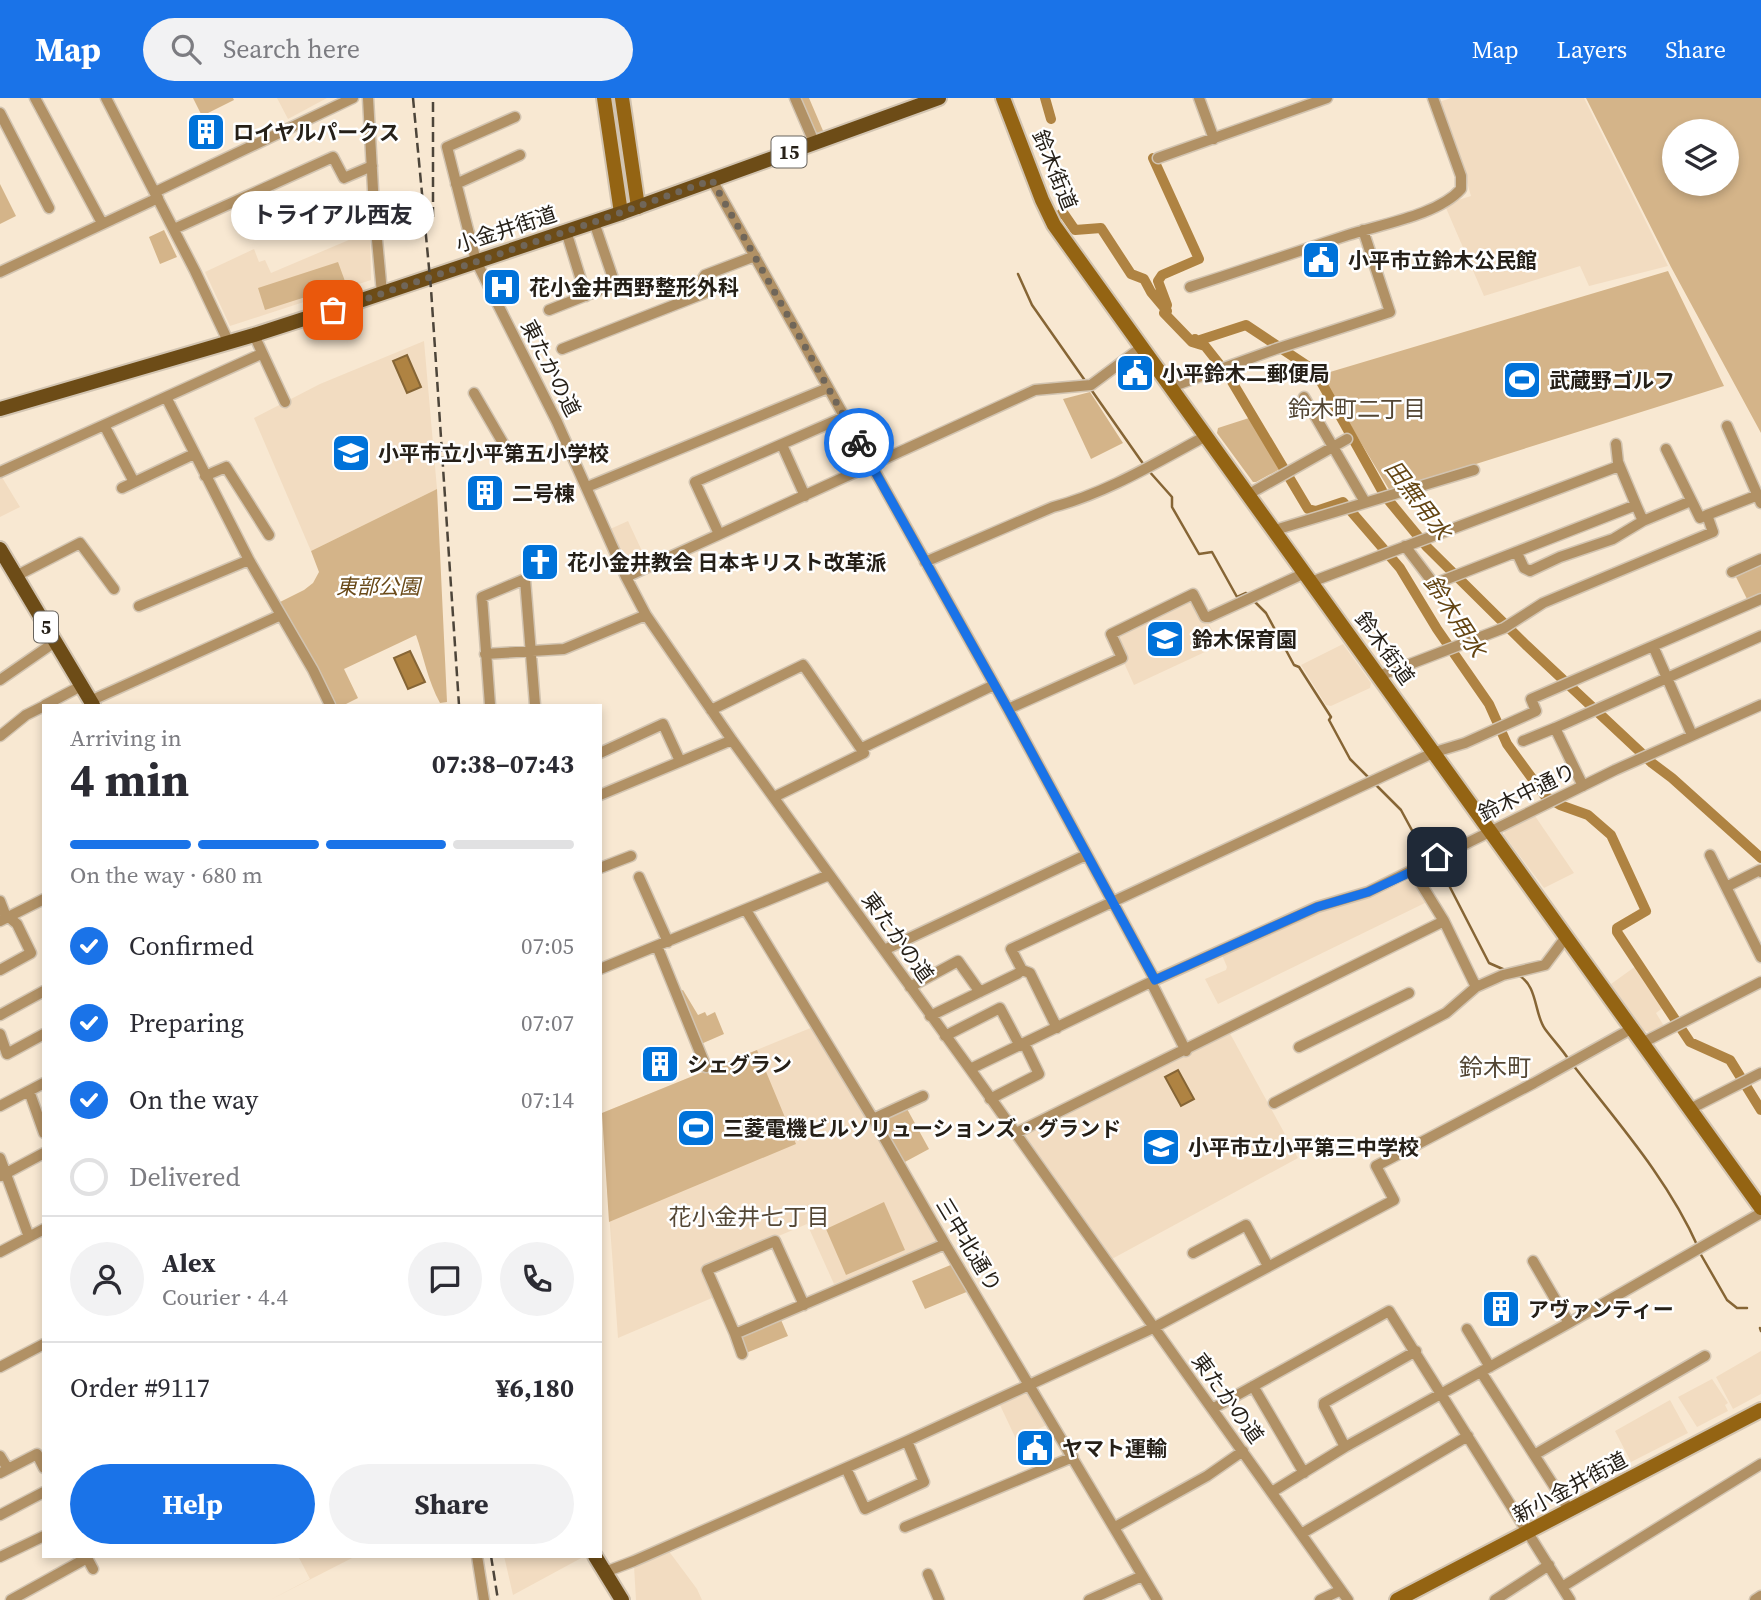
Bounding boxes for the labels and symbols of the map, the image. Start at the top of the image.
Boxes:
building icon: ロイヤルパークス [185,111,227,153]
place label: ロイヤルパークス [233,118,400,147]
street label: 鈴木街道 [1026,126,1084,214]
road number: 15 [772,136,806,168]
callout: トライアル西友 [232,191,434,240]
street label: 小金井街道 [452,199,560,259]
public building icon: 小平市立鈴木公民館 [1300,239,1342,281]
place label: 小平市立鈴木公民館 [1348,246,1537,275]
hospital icon: 花小金井西野整形外科 [481,266,523,308]
place label: 花小金井西野整形外科 [529,273,739,302]
pin [303,280,363,340]
street label: 東たかの道 [514,315,588,421]
public building icon: 小平鈴木二郵便局 [1114,352,1156,394]
place label: 小平鈴木二郵便局 [1162,359,1330,388]
sports icon: 武蔵野ゴルフ [1501,359,1543,401]
place label: 武蔵野ゴルフ [1549,366,1675,395]
district label: 鈴木町二丁目 [1288,393,1426,425]
courier [824,408,894,478]
school or university icon: 小平市立小平第五小学校 [330,432,372,474]
place label: 小平市立小平第五小学校 [378,439,609,468]
water label: 田無用水 [1378,454,1460,549]
building icon: 二号棟 [464,472,506,514]
place label: 二号棟 [512,479,575,508]
church icon: 花小金井教会 日本キリスト改革派 [519,541,561,583]
place label: 花小金井教会 日本キリスト改革派 [567,548,887,577]
water label: 鈴木用水 [1417,569,1495,666]
park label: 東部公園 [336,572,423,601]
street label: 鈴木街道 [1349,605,1421,691]
road number: 5 [34,612,58,642]
school or university icon: 鈴木保育園 [1144,618,1186,660]
place label: 鈴木保育園 [1192,625,1297,654]
street label: 鈴木中通り [1473,756,1581,828]
pin [1407,827,1467,887]
street label: 東たかの道 [855,886,941,988]
building icon: シェグラン [639,1043,681,1085]
place label: シェグラン [687,1050,792,1079]
district label: 鈴木町 [1459,1051,1531,1084]
sports icon: 三菱電機ビルソリューションズ・グランド [675,1107,717,1149]
place label: 三菱電機ビルソリューションズ・グランド [723,1114,1121,1143]
school or university icon: 小平市立小平第三中学校 [1140,1126,1182,1168]
place label: 小平市立小平第三中学校 [1188,1133,1419,1162]
street label: 三中北通り [930,1193,1008,1297]
district label: 花小金井七丁目 [669,1201,830,1233]
building icon: アヴァンティー [1480,1288,1522,1330]
place label: アヴァンティー [1528,1295,1674,1324]
street label: 東たかの道 [1185,1347,1271,1449]
public building icon: ヤマト運輸 [1014,1427,1056,1469]
place label: ヤマト運輸 [1062,1434,1167,1463]
street label: 新小金井街道 [1508,1445,1632,1529]

